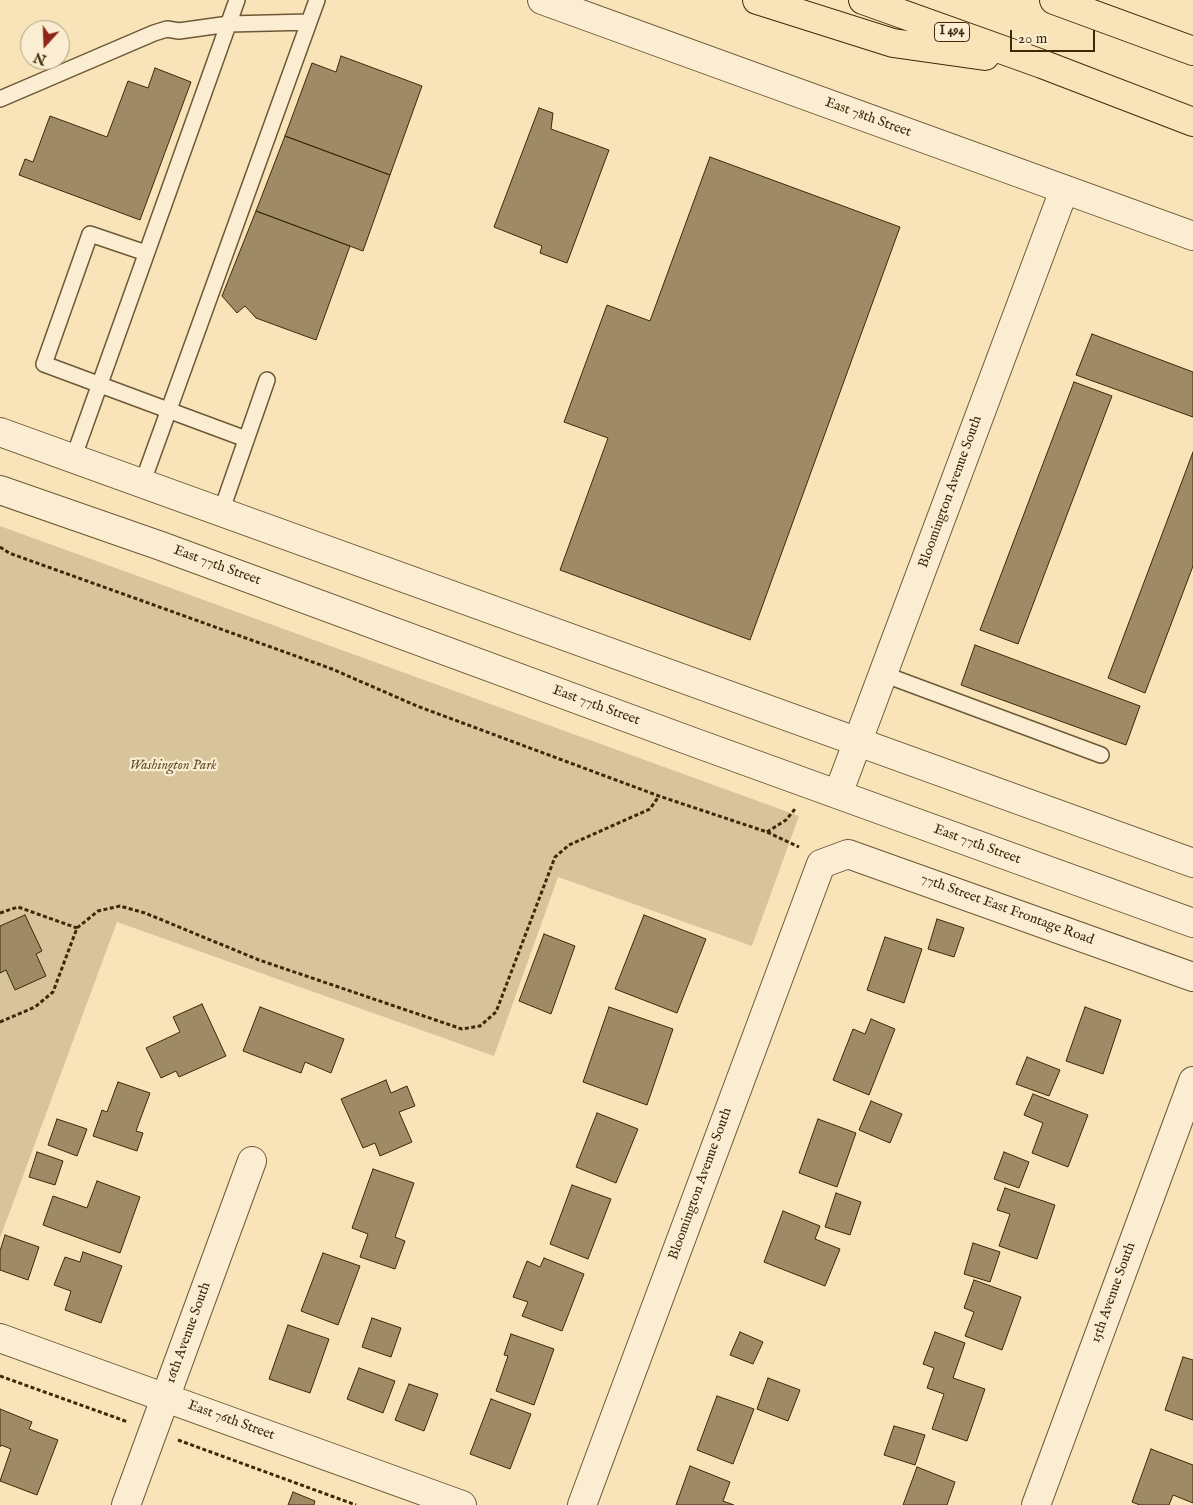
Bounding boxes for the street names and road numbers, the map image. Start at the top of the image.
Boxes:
road number: I 494 [934,22,970,42]
street label: East 78th Street [823,95,913,141]
street label: Bloomington Avenue South [916,414,986,570]
street label: East 77th Street [171,542,263,590]
street label: East 77th Street [550,682,642,730]
street label: East 77th Street [931,821,1023,869]
street label: 77th Street East Frontage Road [918,871,1096,949]
street label: Bloomington Avenue South [666,1106,736,1262]
street label: 15th Avenue South [1088,1241,1140,1345]
street label: 16th Avenue South [163,1280,215,1386]
street label: East 76th Street [185,1398,277,1444]

